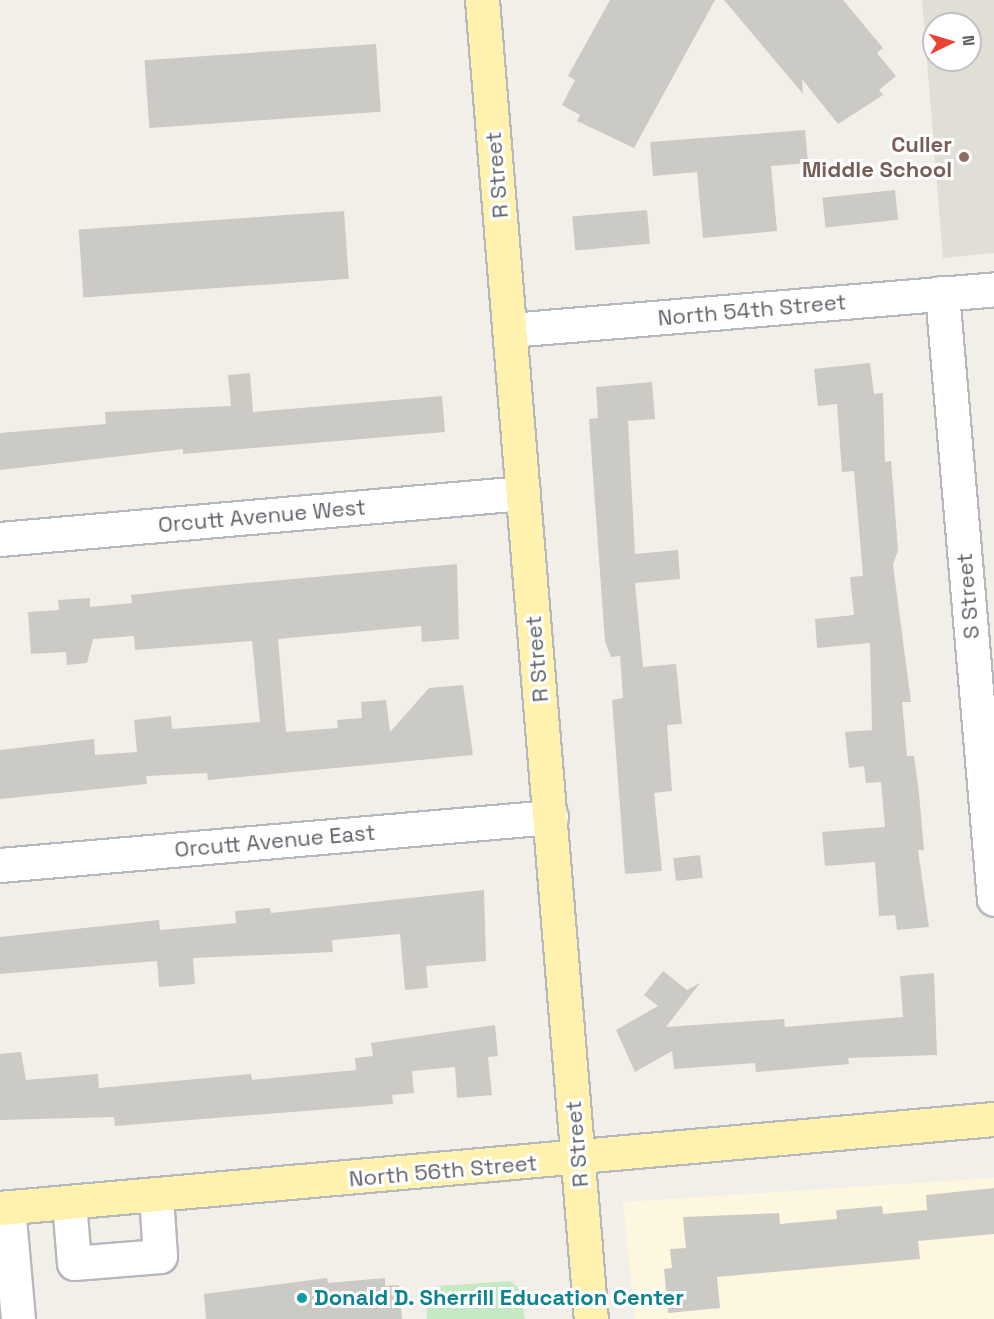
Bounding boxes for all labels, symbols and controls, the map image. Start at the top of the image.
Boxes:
north arrow [922,12,982,72]
text: N [958,34,979,47]
street label: R Street [480,131,514,219]
place label: Culler Middle School [802,131,952,182]
marker: Culler Middle School [957,150,971,164]
street label: North 54th Street [657,289,847,331]
street label: Orcutt Avenue West [157,494,367,538]
street label: S Street [951,552,985,640]
street label: R Street [520,615,554,703]
street label: Orcutt Avenue East [173,819,377,863]
street label: R Street [560,1100,594,1188]
street label: North 56th Street [348,1150,538,1192]
place label: Donald D. Sherrill Education Center [314,1285,685,1311]
marker: Donald D. Sherrill Education Center [295,1291,309,1305]

